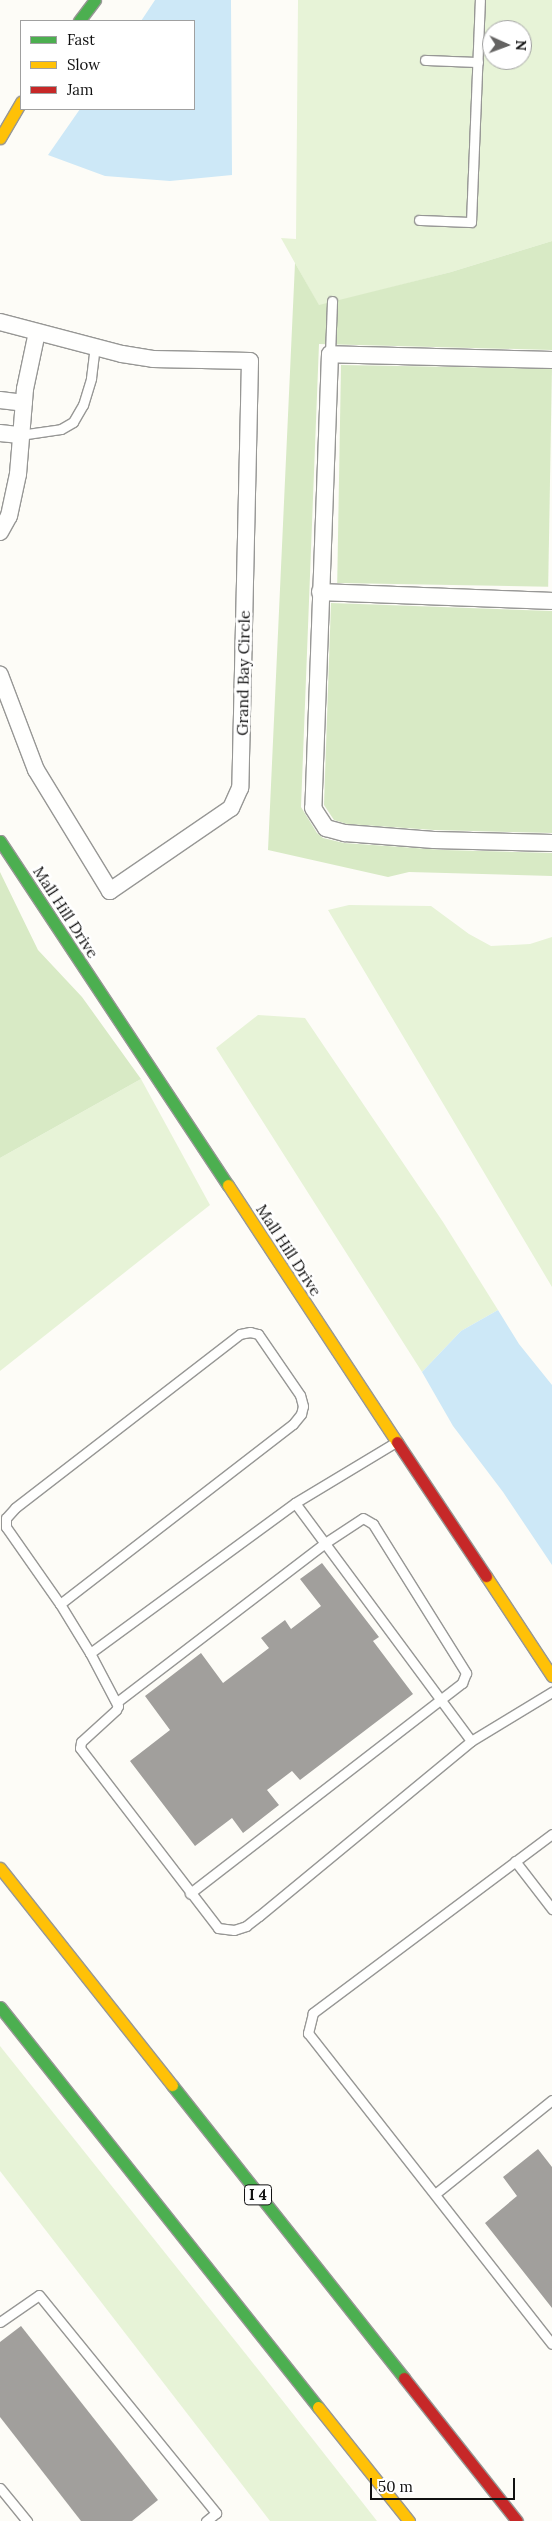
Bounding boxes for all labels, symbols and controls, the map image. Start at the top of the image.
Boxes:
legend [20,20,195,110]
north arrow [482,20,532,70]
text: Fast [67,30,95,49]
text: N [512,40,530,51]
text: Slow [67,55,100,74]
text: Jam [67,80,94,99]
street label: Grand Bay Circle [232,610,254,736]
street label: Mall Hill Drive [29,862,103,962]
street label: Mall Hill Drive [252,1200,326,1300]
road number: I 4 [243,2182,273,2208]
scale bar [372,2468,517,2500]
text: 50 m [378,2477,413,2496]

